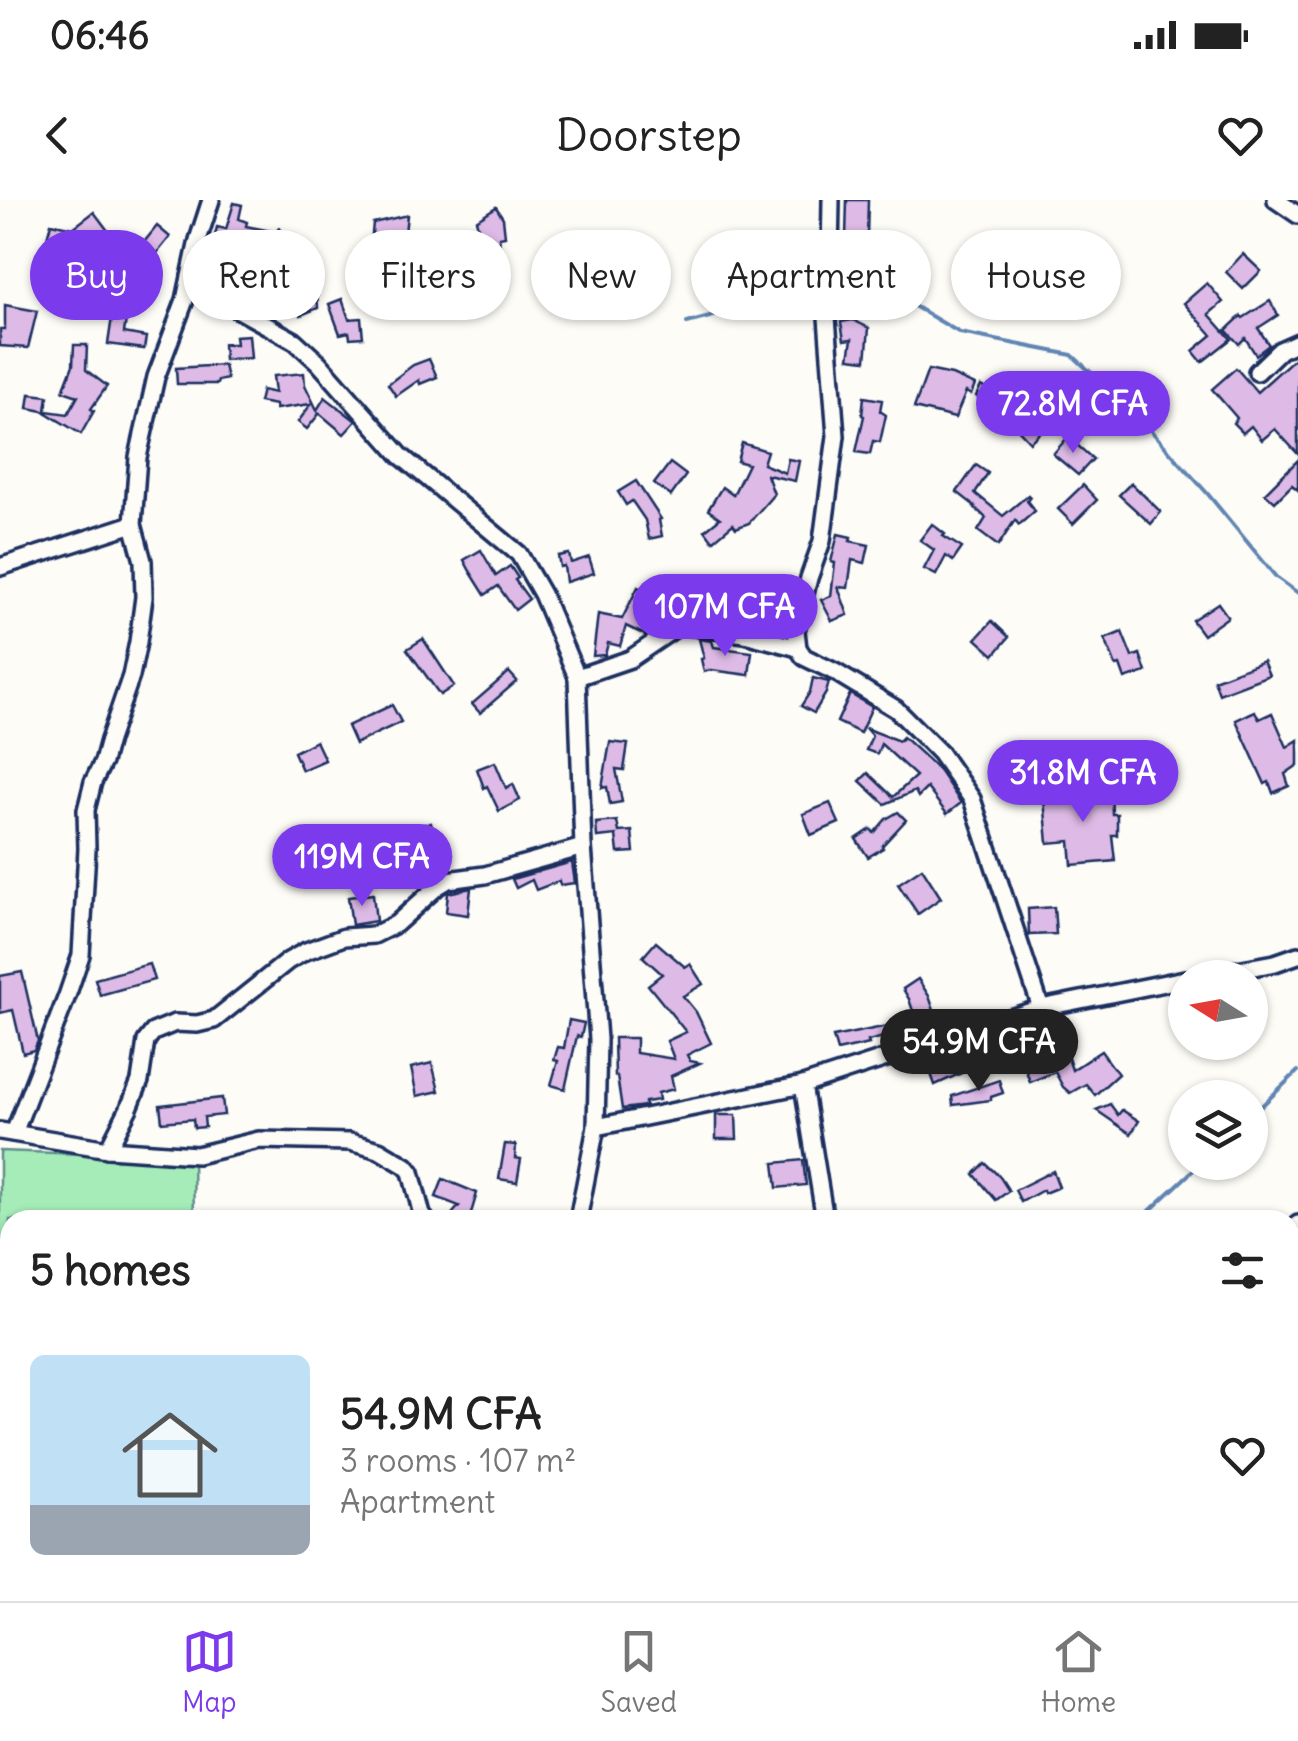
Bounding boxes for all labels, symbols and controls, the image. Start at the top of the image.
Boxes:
text: 06:46 [50,12,149,59]
text: Doorstep [556,107,742,163]
icon: back [30,108,85,163]
icon: heart [1213,108,1268,163]
chip: Buy [30,230,163,320]
chip: Rent [183,230,325,320]
chip: Filters [345,230,511,320]
chip: New [531,230,671,320]
chip: Apartment [691,230,931,320]
chip: House [951,230,1121,320]
pin: 72.8M CFA [959,371,1187,456]
text: 72.8M CFA [998,383,1148,424]
pin: 107M CFA [622,574,828,659]
text: 107M CFA [655,586,795,627]
pin: 31.8M CFA [969,740,1197,825]
text: 31.8M CFA [1009,752,1157,793]
pin: 119M CFA [259,824,465,909]
text: 119M CFA [294,836,430,877]
north arrow [1168,960,1268,1060]
map controls [1168,960,1268,1180]
pin: 54.9M CFA [865,1009,1093,1094]
text: 54.9M CFA [902,1021,1056,1062]
button: layers [1168,1080,1268,1180]
icon: filters [1215,1243,1270,1298]
text: 5 homes [30,1244,191,1296]
text: 54.9M CFA [340,1388,542,1440]
icon: home [110,1395,230,1515]
icon: heart [1215,1428,1270,1483]
text: 3 rooms · 107 m² [340,1440,576,1481]
text: Apartment [340,1481,495,1522]
tab: Map [182,1624,237,1720]
tab: Saved [600,1624,677,1720]
tab: Home [1041,1624,1116,1720]

